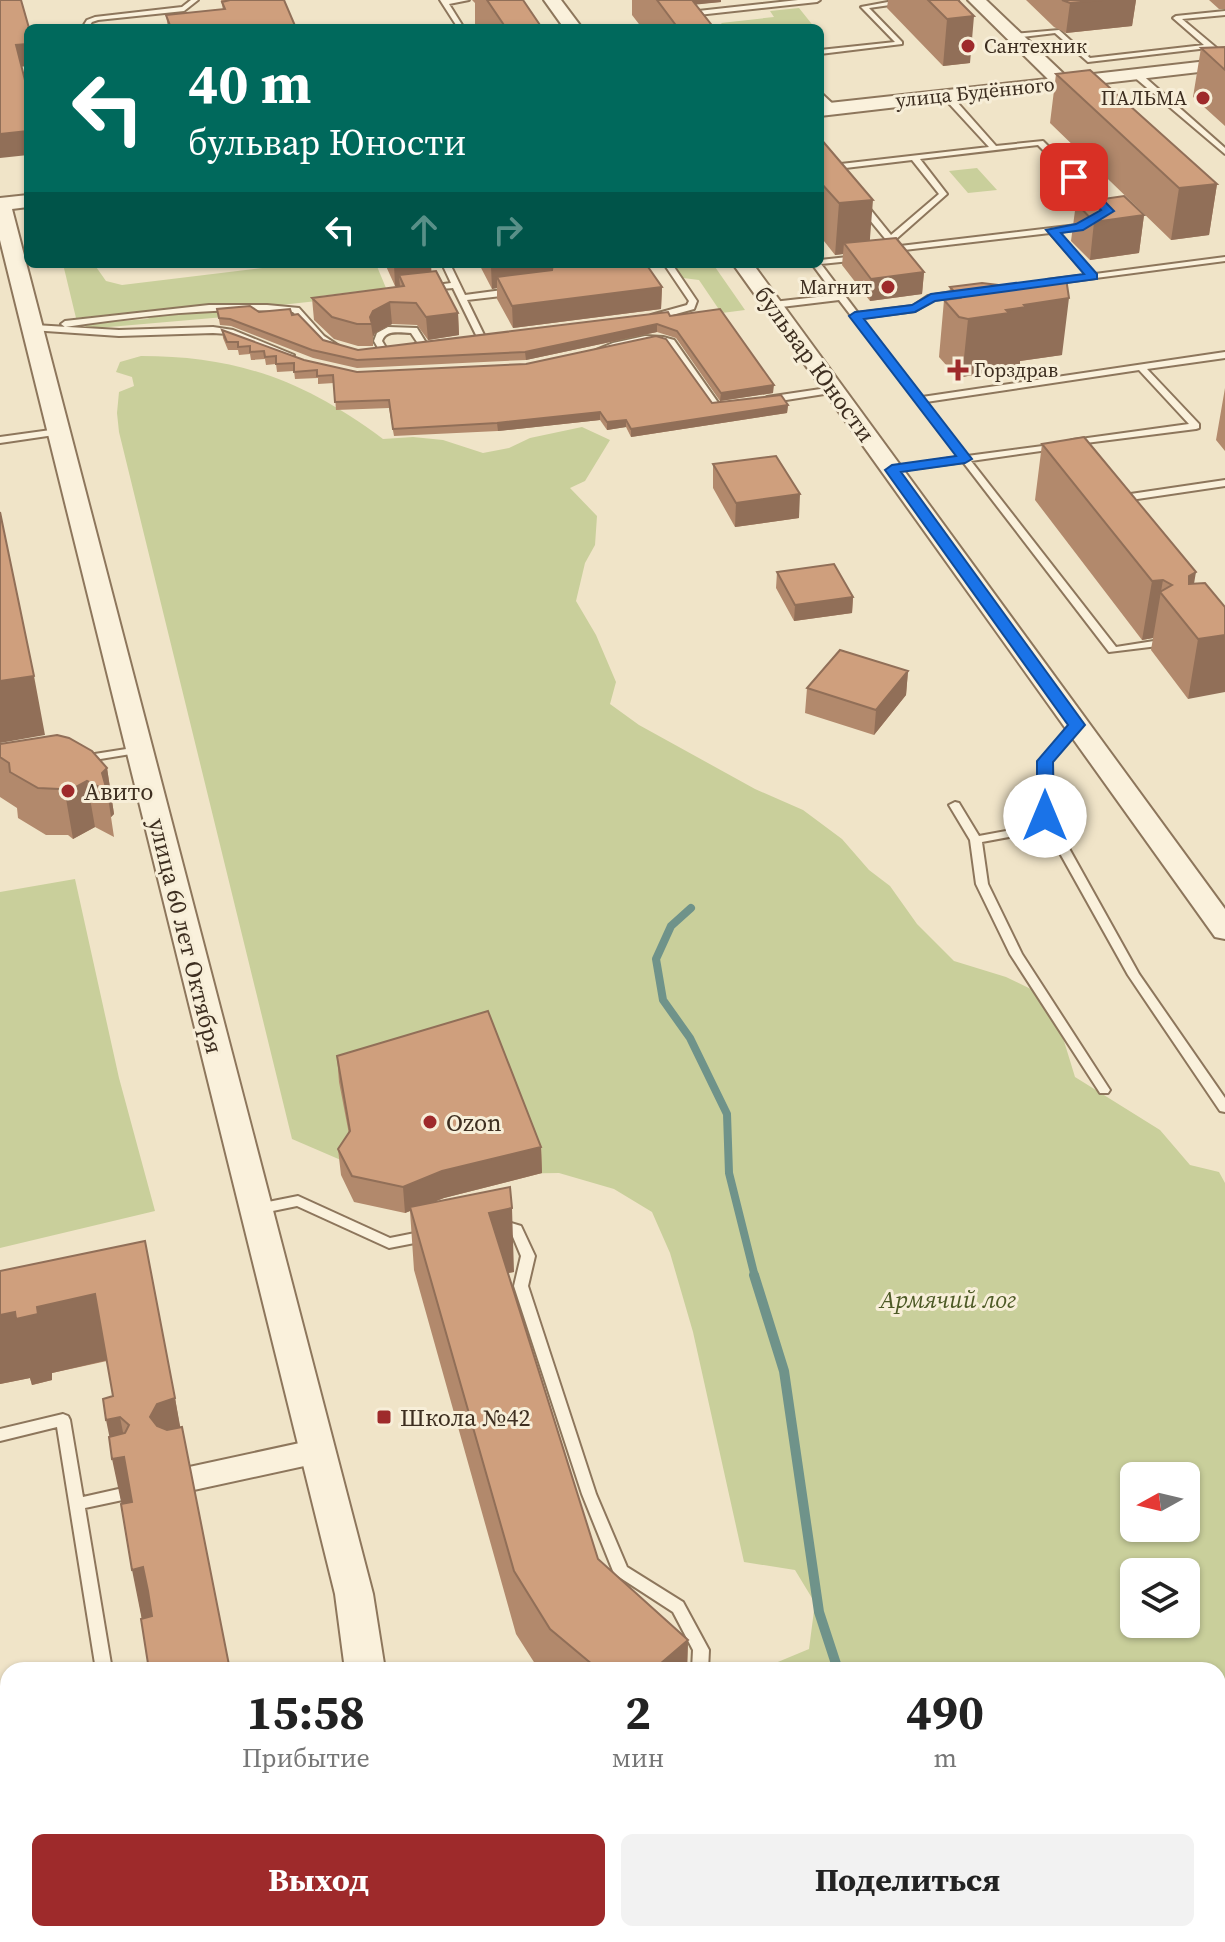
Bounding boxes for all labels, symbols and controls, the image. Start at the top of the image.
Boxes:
place label: Сантехник [984,32,1087,60]
marker: Сантехник [959,37,977,55]
text: 40 m [188,45,311,122]
icon: left [56,56,160,160]
street label: улица Будённого [894,70,1056,114]
place label: ПАЛЬМА [1101,84,1188,112]
marker: ПАЛЬМА [1194,89,1212,107]
text: бульвар Юности [188,118,467,167]
pin [1040,143,1108,211]
icon: arrive [1052,155,1096,199]
icon: left [318,208,362,252]
icon: ahead [402,208,446,252]
icon: right [486,208,530,252]
place label: Магнит [799,273,872,301]
marker: Магнит [879,278,897,296]
street label: бульвар Юности [747,279,883,449]
place label: Горздрав [974,356,1058,384]
marker: Горздрав [949,361,967,379]
position arrow [1003,774,1087,858]
place label: Авито [84,775,153,808]
marker: Авито [59,782,77,800]
street label: улица 60 лет Октября [141,815,231,1057]
place label: Ozon [446,1106,502,1139]
marker: Ozon [421,1113,439,1131]
park label: Армячий лог [878,1283,1016,1316]
place label: Школа №42 [400,1401,530,1434]
marker: Школа №42 [375,1408,393,1426]
north arrow [1120,1462,1200,1542]
map controls [1120,1462,1200,1638]
button: layers [1120,1558,1200,1638]
text: 15:58 [247,1679,365,1745]
text: 2 [625,1679,651,1745]
text: 490 [906,1679,984,1745]
text: Прибытие [242,1740,370,1776]
text: мин [612,1740,664,1776]
text: m [933,1740,957,1776]
button: Выход [32,1834,605,1926]
button: Поделиться [621,1834,1194,1926]

